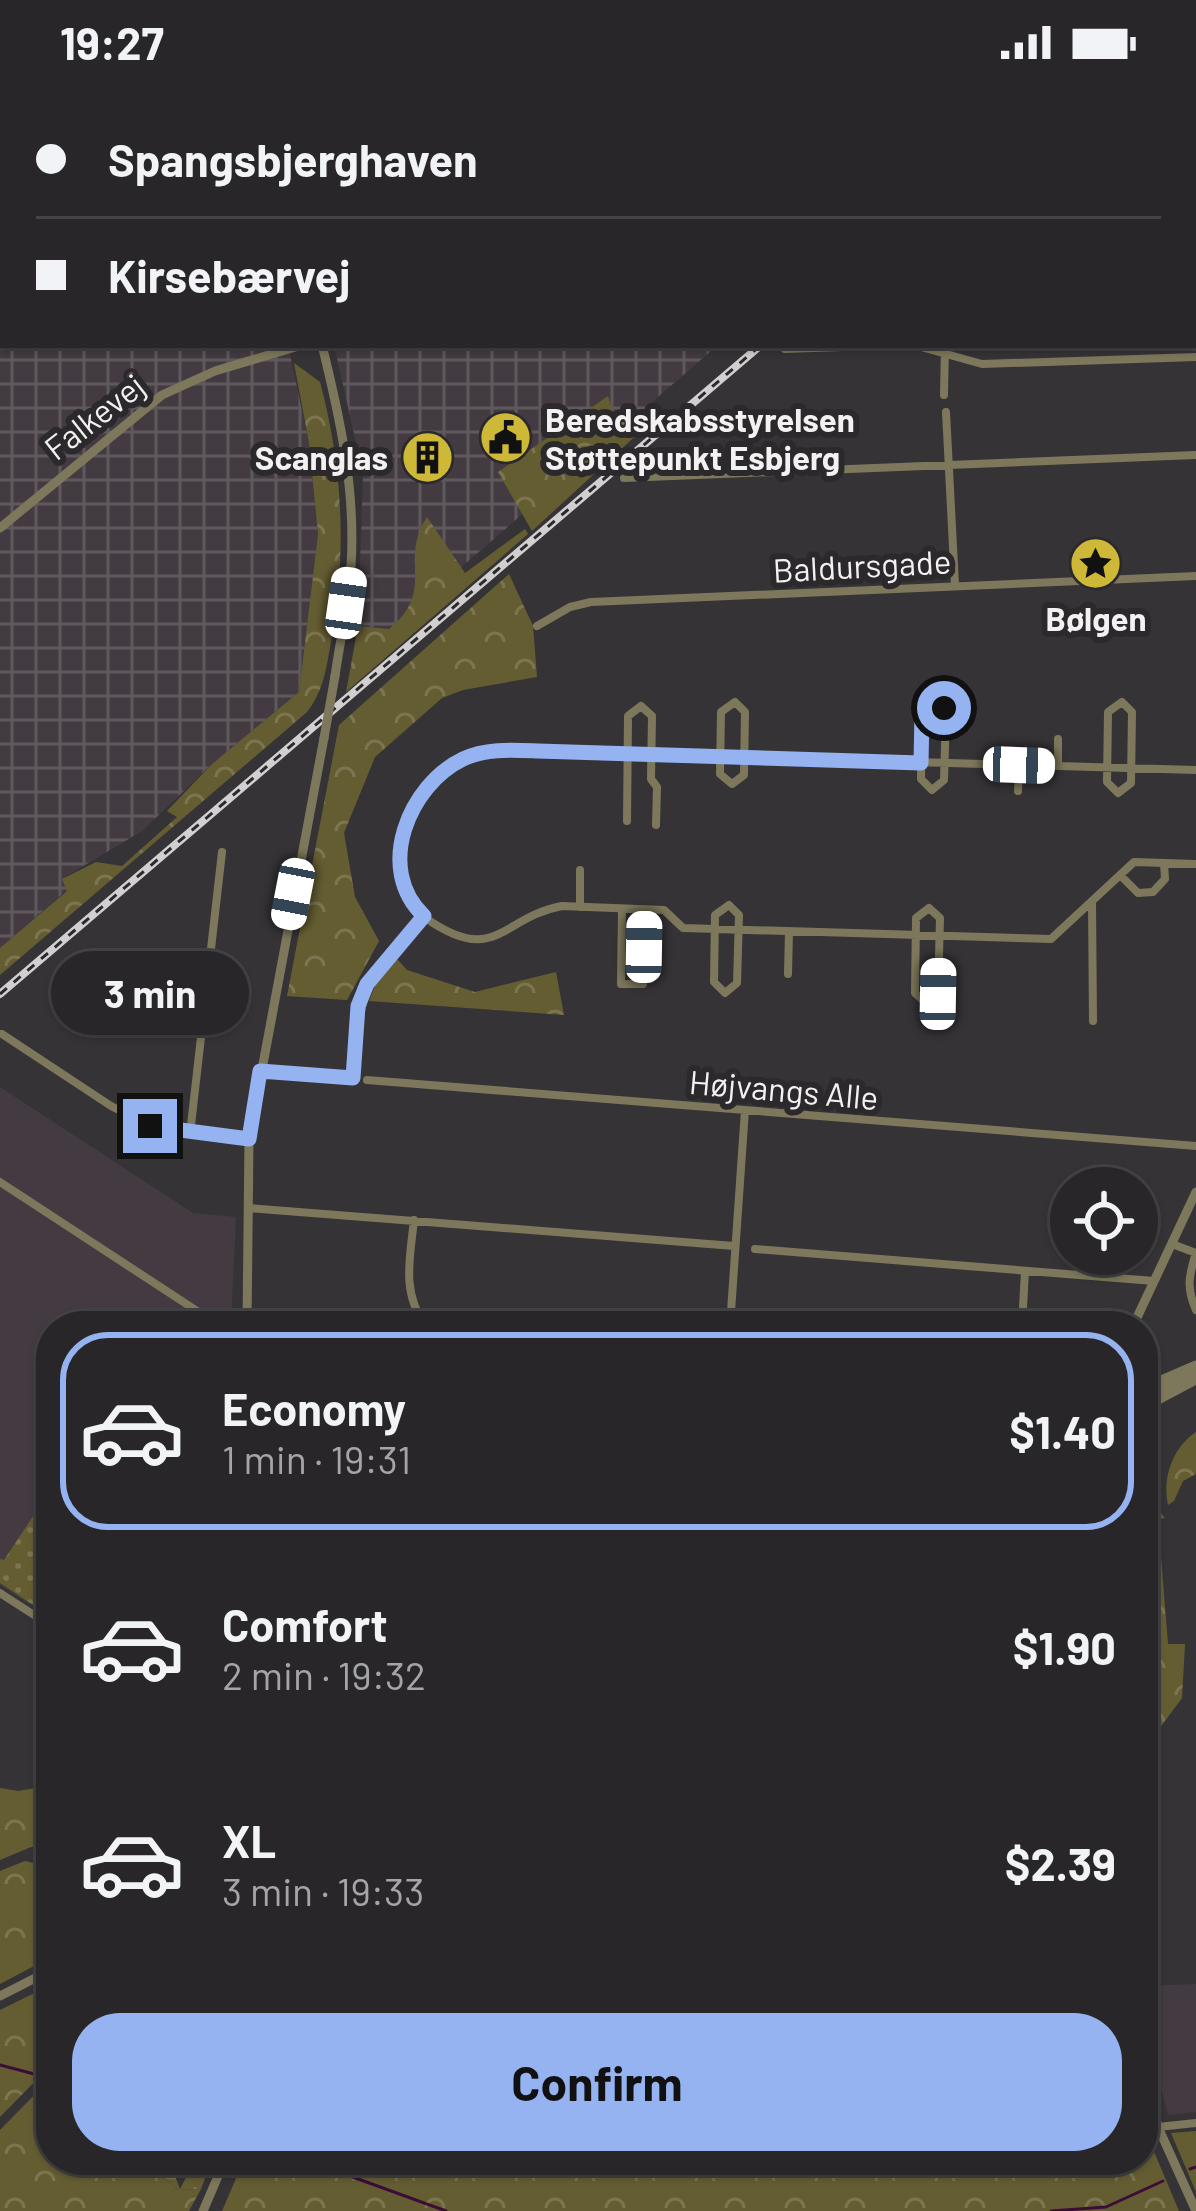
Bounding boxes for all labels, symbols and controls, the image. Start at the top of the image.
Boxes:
text: 19:27 [60,15,164,69]
text: Spangsbjerghaven [108,132,478,186]
text: Kirsebærvej [108,248,351,302]
street label: Falkevej [36,365,152,467]
place label: Beredskabsstyrelsen Støttepunkt Esbjerg [545,399,855,477]
public building icon: Beredskabsstyrelsen Støttepunkt Esbjerg [478,410,534,466]
building icon: Scanglas [399,429,455,485]
place label: Scanglas [255,437,388,477]
place icon: Bølgen [1068,536,1124,592]
street label: Baldursgade [772,540,952,590]
car [323,565,369,641]
place label: Bølgen [1045,598,1147,638]
route start [917,681,971,735]
car [982,746,1056,784]
car [268,855,318,933]
car [625,911,663,983]
callout: 3 min [51,952,249,1036]
car [919,958,957,1030]
text: 3 min [104,969,196,1016]
street label: Højvangs Alle [688,1061,880,1117]
route end [123,1099,177,1153]
map controls [1050,1167,1158,1275]
button: locate [1050,1167,1158,1275]
icon: car [78,1377,186,1485]
text: Economy [222,1381,406,1435]
text: $1.40 [1009,1404,1116,1458]
text: 1 min · 19:31 [222,1435,411,1482]
icon: car [78,1593,186,1701]
text: Comfort [222,1597,388,1651]
text: $1.90 [1013,1620,1116,1674]
text: 2 min · 19:32 [222,1651,426,1698]
icon: car [78,1809,186,1917]
text: XL [222,1813,276,1867]
text: $2.39 [1005,1836,1116,1890]
text: 3 min · 19:33 [222,1867,424,1914]
button: Confirm [72,2013,1122,2151]

